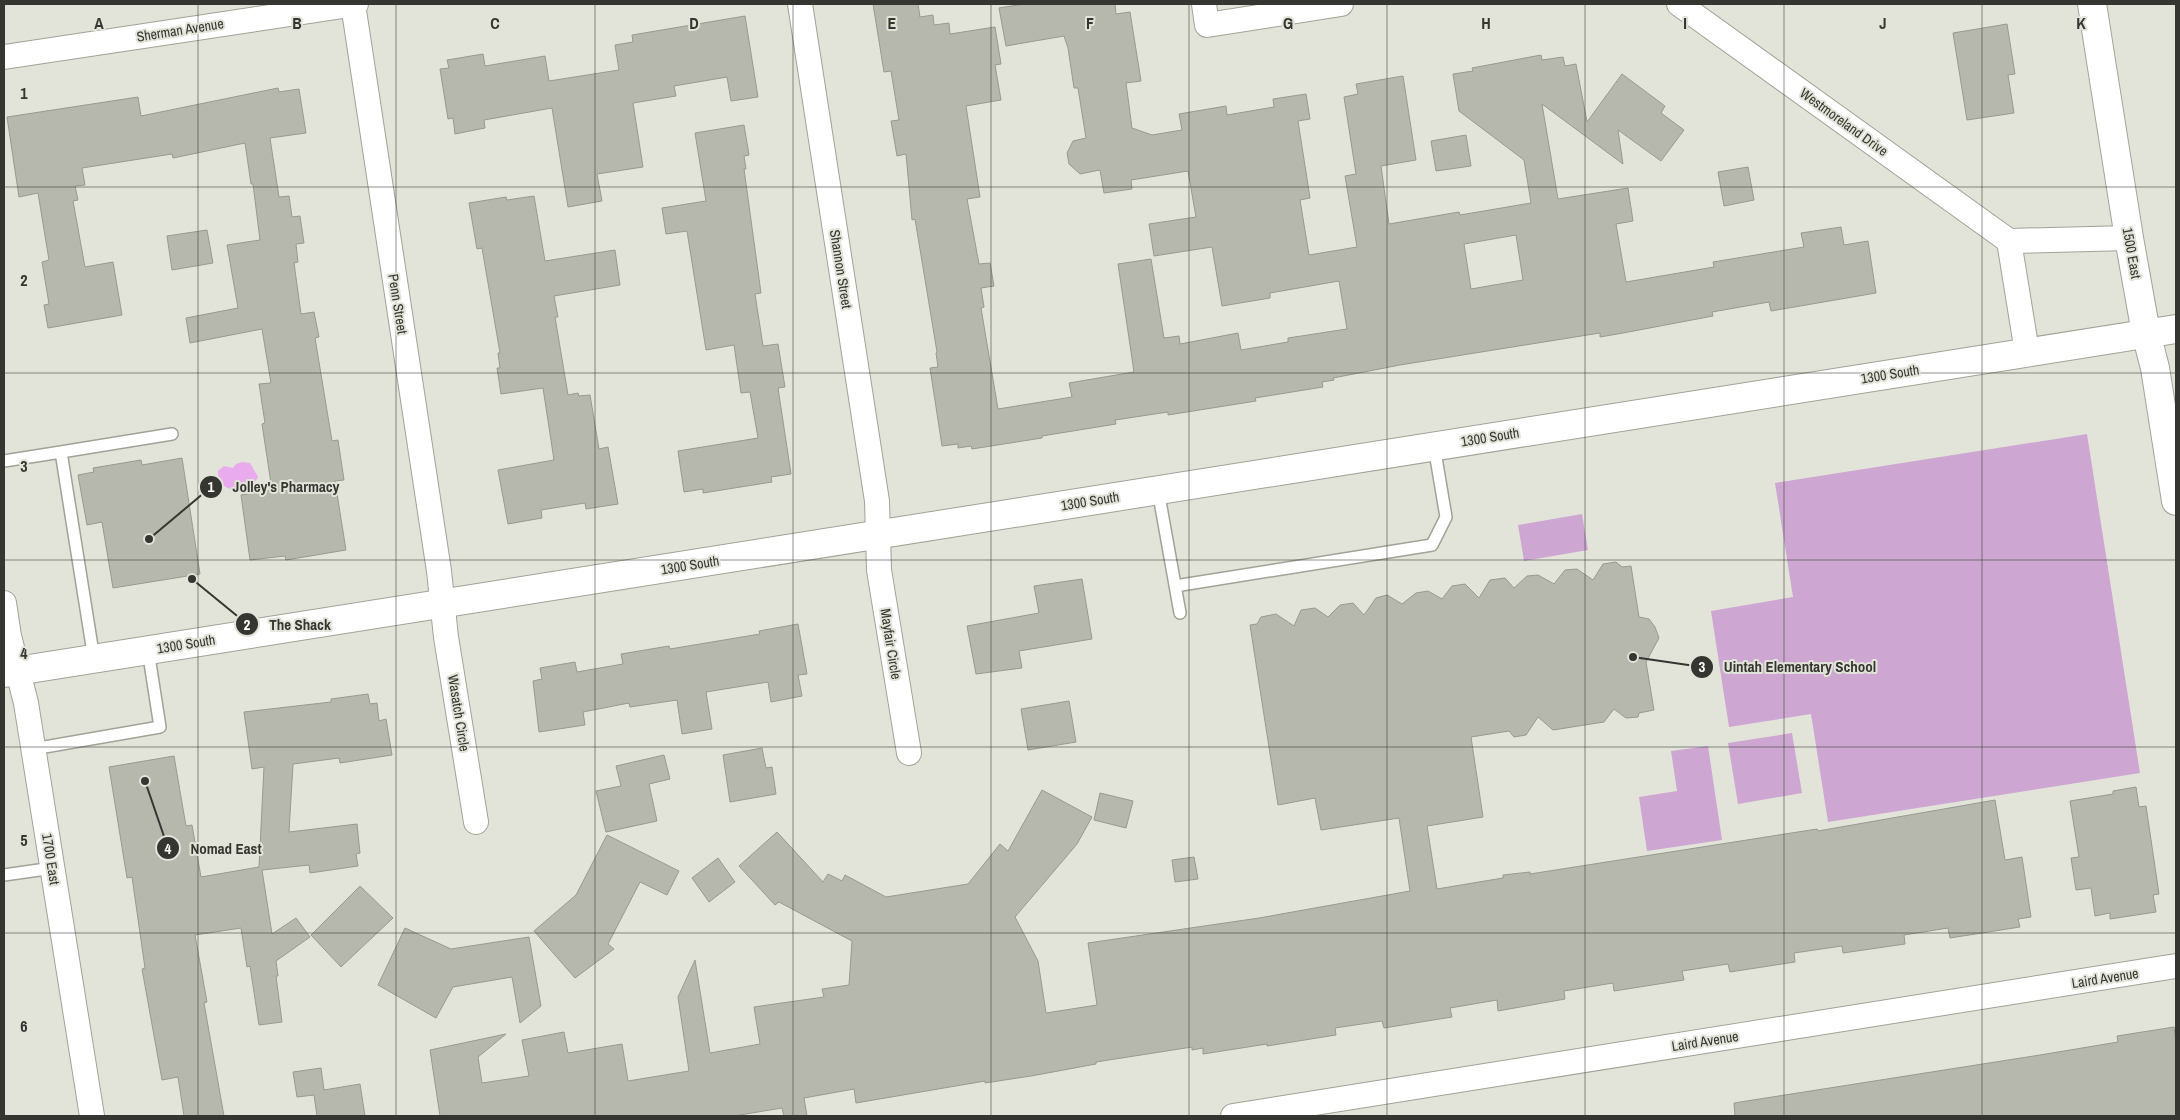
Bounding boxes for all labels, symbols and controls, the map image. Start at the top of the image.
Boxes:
text: A [94,12,104,34]
text: B [292,12,302,34]
text: C [490,12,500,34]
text: D [689,12,699,34]
text: E [888,12,897,34]
text: F [1086,12,1094,34]
text: G [1283,12,1293,34]
text: H [1481,12,1491,34]
text: I [1683,12,1687,34]
text: J [1879,12,1887,34]
text: K [2076,12,2086,34]
street label: Sherman Avenue [135,14,225,46]
text: 1 [20,82,28,104]
street label: Westmoreland Drive [1796,84,1892,160]
street label: 1500 East [2119,226,2145,280]
street label: Shannon Street [826,228,856,310]
text: 2 [20,269,28,291]
street label: Penn Street [384,273,412,335]
street label: 1300 South [1860,361,1920,387]
street label: 1300 South [1460,424,1520,450]
text: 3 [20,455,28,477]
callout: Jolley's Pharmacy [198,472,350,502]
text: 1 [208,476,215,497]
text: Jolley's Pharmacy [233,476,340,497]
street label: 1300 South [1060,488,1120,514]
street label: 1300 South [660,552,720,578]
street label: Mayfair Circle [877,607,905,681]
callout: The Shack [234,609,341,639]
text: 2 [244,614,251,635]
text: The Shack [269,614,331,635]
street label: 1300 South [156,631,216,657]
text: 4 [20,642,28,664]
callout: Uintah Elementary School [1689,652,1886,682]
text: 3 [1699,656,1706,677]
text: Uintah Elementary School [1724,656,1876,677]
street label: Wasatch Circle [444,673,474,753]
text: 5 [20,829,28,851]
street label: 1700 East [38,832,64,886]
callout: Nomad East [156,833,272,863]
text: 4 [165,838,172,859]
text: Nomad East [190,838,262,859]
street label: Laird Avenue [2070,964,2140,992]
text: 6 [20,1015,28,1037]
street label: Laird Avenue [1670,1027,1740,1055]

